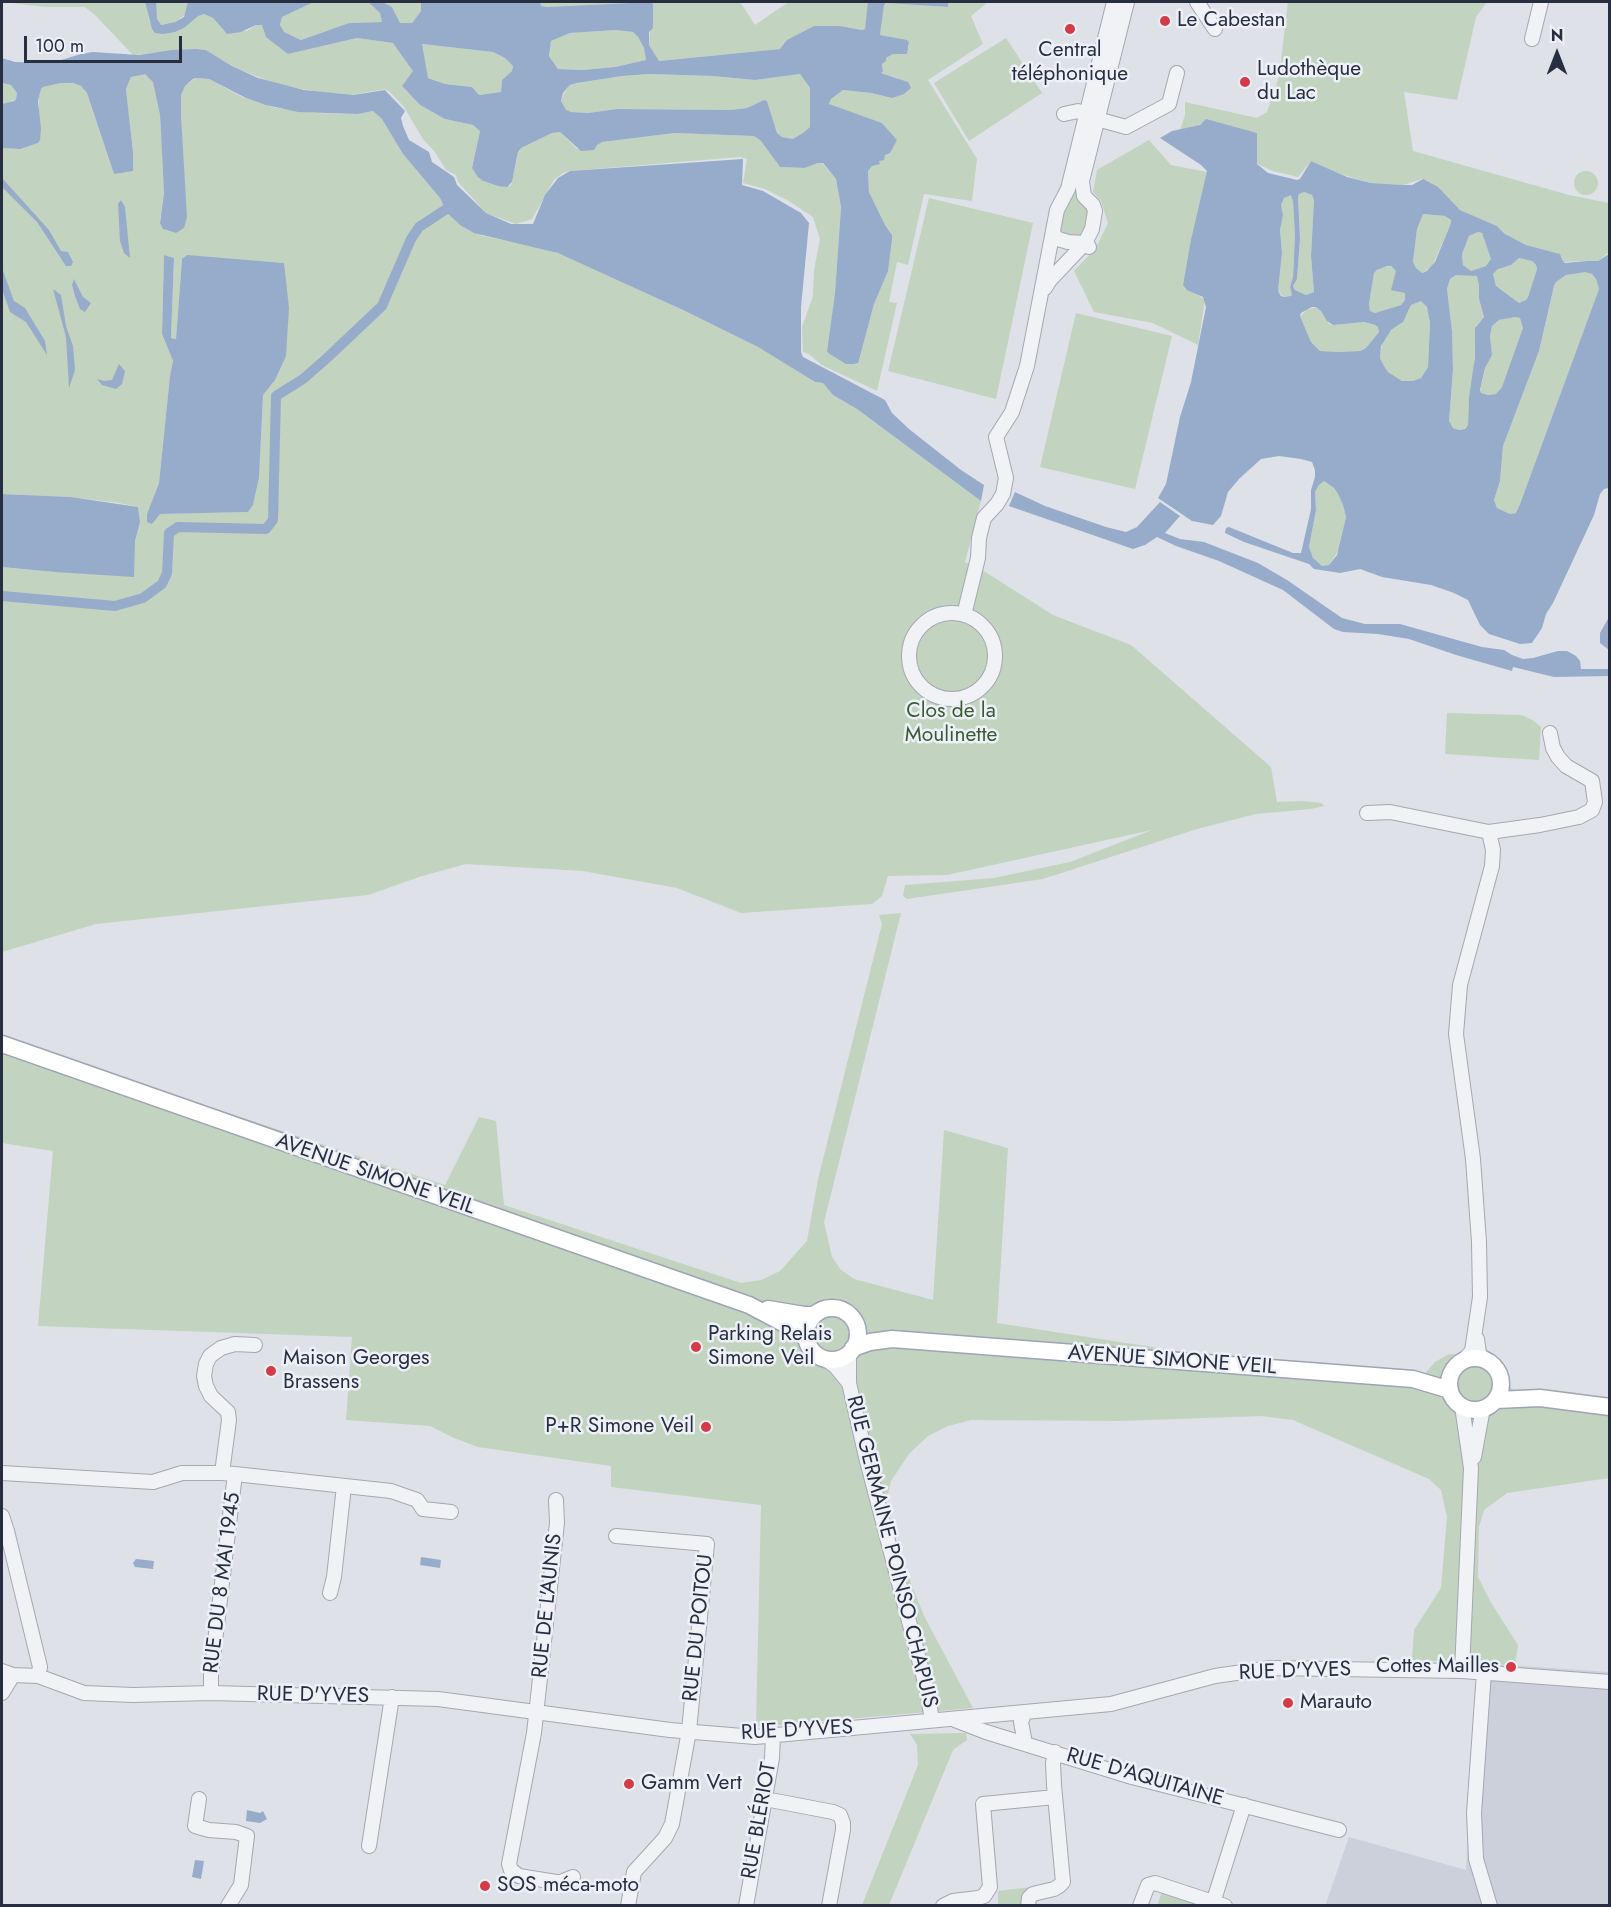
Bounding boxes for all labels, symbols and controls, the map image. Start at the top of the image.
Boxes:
place label: Le Cabestan [1177,8,1285,34]
marker: Le Cabestan [1158,14,1172,28]
marker: Central téléphonique [1063,22,1077,36]
scale bar [27,24,184,62]
north arrow [1527,24,1587,84]
text: N [1551,24,1563,47]
text: 100 m [35,33,84,59]
place label: Central téléphonique [1012,38,1128,88]
place label: Ludothèque du Lac [1257,57,1361,107]
marker: Ludothèque du Lac [1238,75,1252,89]
park label: Clos de la Moulinette [905,699,997,749]
street label: AVENUE SIMONE VEIL [272,1129,478,1221]
place label: Parking Relais Simone Veil [708,1322,832,1372]
marker: Parking Relais Simone Veil [689,1340,703,1354]
street label: AVENUE SIMONE VEIL [1067,1341,1277,1381]
place label: Maison Georges Brassens [283,1346,430,1396]
marker: Maison Georges Brassens [264,1364,278,1378]
street label: RUE GERMAINE POINSO CHAPUIS [840,1393,942,1711]
place label: P+R Simone Veil [545,1414,694,1440]
marker: P+R Simone Veil [699,1420,713,1434]
street label: RUE DU 8 MAI 1945 [199,1491,247,1675]
street label: RUE DE L'AUNIS [528,1532,568,1680]
street label: RUE DU POITOU [679,1553,719,1703]
place label: Cottes Mailles [1376,1654,1499,1680]
street label: RUE D'YVES [1238,1657,1352,1687]
marker: Cottes Mailles [1504,1660,1518,1674]
street label: RUE D'YVES [257,1682,369,1710]
place label: Marauto [1300,1690,1372,1716]
marker: Marauto [1281,1696,1295,1710]
street label: RUE D'YVES [740,1715,854,1747]
street label: RUE D'AQUITAINE [1063,1743,1227,1813]
street label: RUE BLÉRIOT [737,1761,783,1881]
place label: Gamm Vert [641,1771,742,1797]
marker: Gamm Vert [622,1777,636,1791]
place label: SOS méca-moto [497,1873,639,1899]
marker: SOS méca-moto [478,1879,492,1893]

